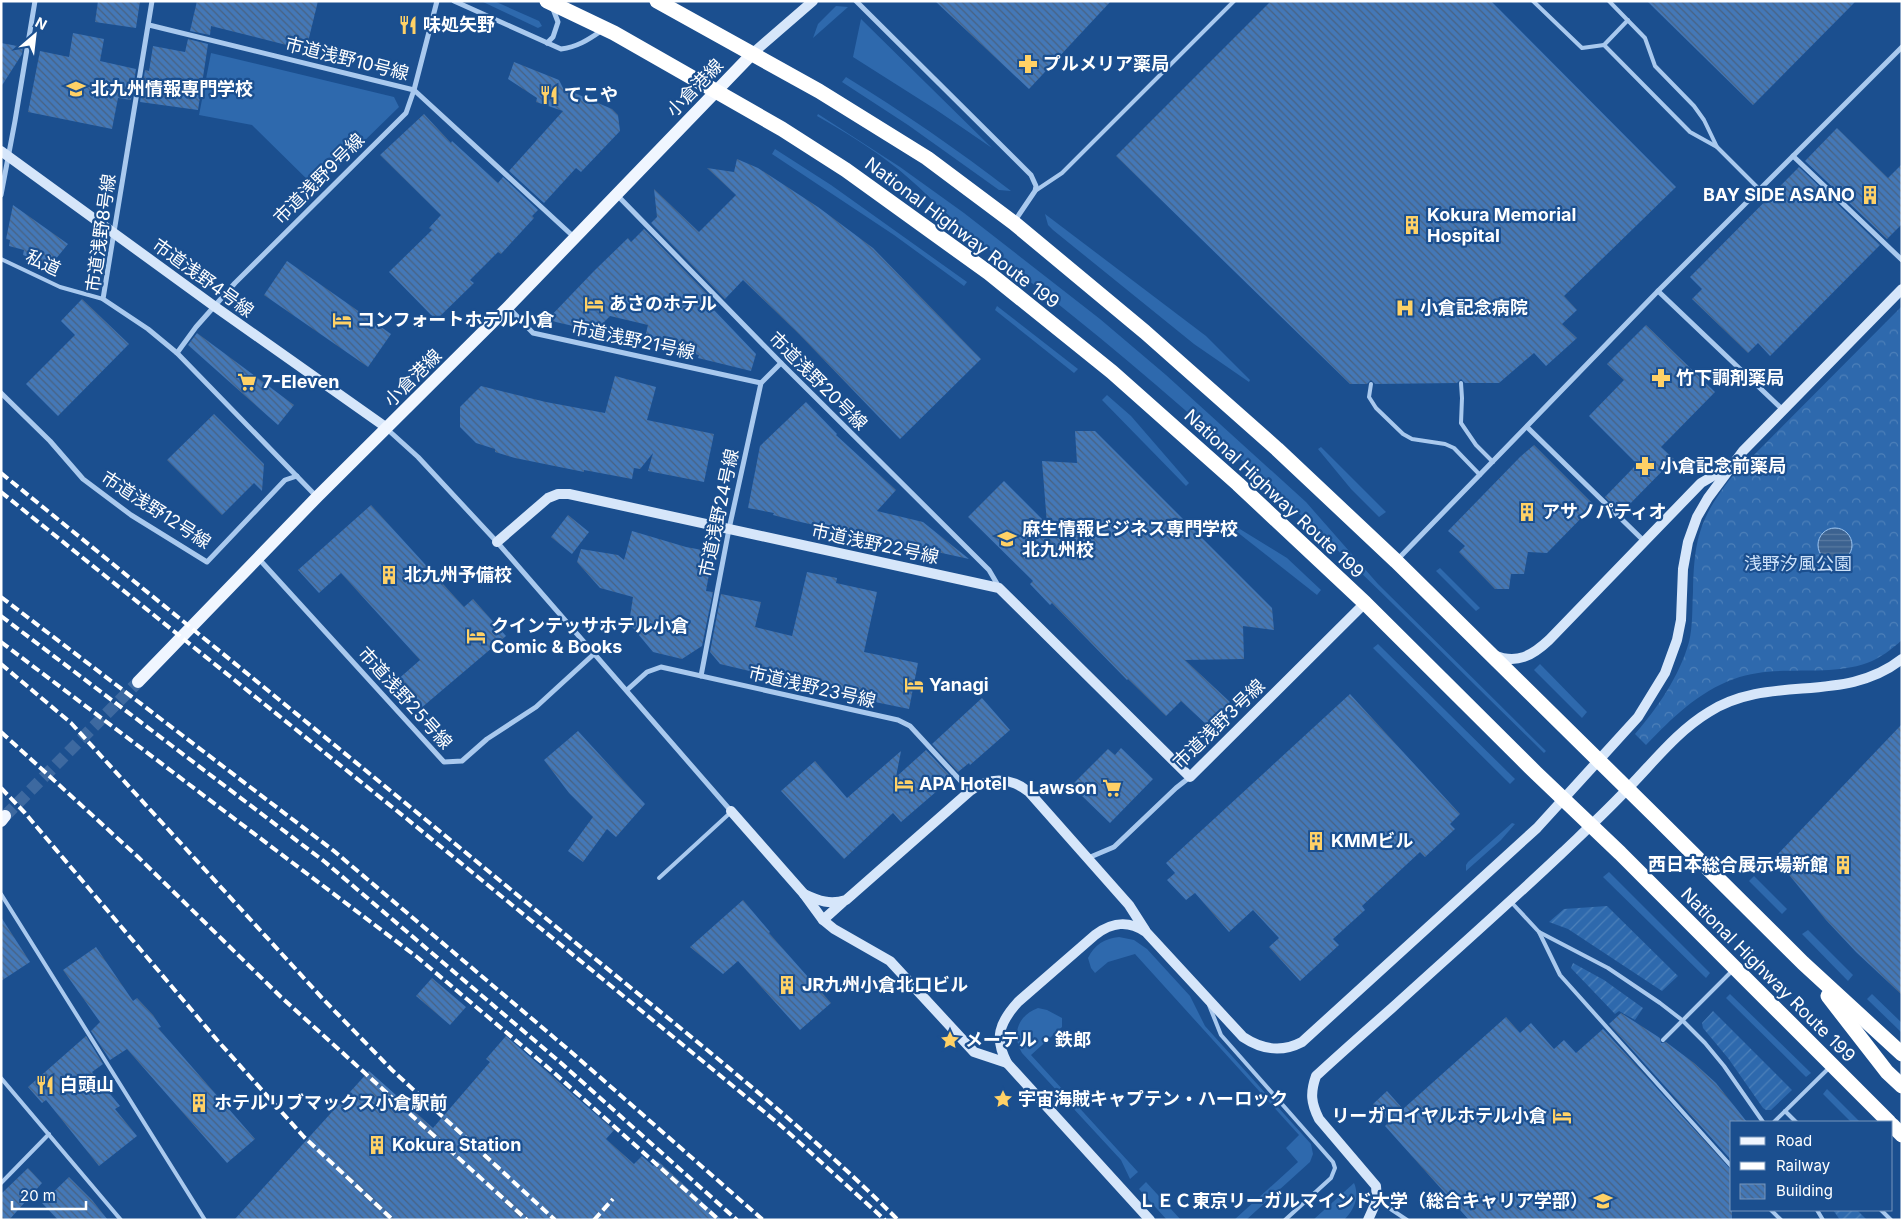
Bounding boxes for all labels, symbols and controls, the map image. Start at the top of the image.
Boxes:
north arrow [10,10,60,60]
text: N [33,13,50,33]
restaurant icon: 味処矢野 [397,14,419,36]
place label: 味処矢野 [423,14,495,35]
street label: 市道浅野10号線 [283,33,411,84]
pharmacy icon: プルメリア薬局 [1017,53,1039,75]
place label: プルメリア薬局 [1043,53,1169,74]
street label: 小倉港線 [662,54,727,121]
school or university icon: 北九州情報専門学校 [65,78,87,100]
place label: 北九州情報専門学校 [91,78,253,99]
restaurant icon: てこや [538,84,560,106]
place label: てこや [564,84,618,105]
street label: 市道浅野9号線 [269,129,368,228]
street label: National Highway Route 199 [861,153,1064,313]
street label: 市道浅野8号線 [82,172,119,293]
place label: BAY SIDE ASANO [1703,184,1855,205]
building icon: BAY SIDE ASANO [1859,184,1881,206]
place label: Kokura Memorial Hospital [1427,204,1576,246]
building icon: Kokura Memorial Hospital [1401,214,1423,236]
street label: 市道浅野4号線 [149,234,258,321]
street label: 私道 [22,245,64,280]
hotel icon: あさのホテル [583,293,605,315]
place label: あさのホテル [609,293,717,314]
hospital icon: 小倉記念病院 [1394,297,1416,319]
place label: 小倉記念病院 [1420,297,1528,318]
hotel icon: コンフォートホテル小倉 [331,309,353,331]
place label: コンフォートホテル小倉 [357,309,554,330]
street label: 市道浅野21号線 [569,316,697,363]
street label: 市道浅野20号線 [765,327,872,434]
street label: 小倉港線 [380,345,446,411]
pharmacy icon: 竹下調剤薬局 [1650,367,1672,389]
place label: 竹下調剤薬局 [1676,367,1784,388]
supermarket icon: 7-Eleven [236,371,258,393]
place label: 7-Eleven [262,371,340,392]
street label: National Highway Route 199 [1180,405,1368,582]
street label: 市道浅野24号線 [695,447,742,579]
pharmacy icon: 小倉記念前薬局 [1634,455,1656,477]
place label: 小倉記念前薬局 [1660,455,1786,476]
street label: 市道浅野12号線 [98,466,215,553]
building icon: アサノパティオ [1516,501,1538,523]
place label: アサノパティオ [1542,501,1667,522]
place label: 麻生情報ビジネス専門学校 北九州校 [1022,518,1238,560]
street label: 市道浅野22号線 [809,520,941,567]
school or university icon: 麻生情報ビジネス専門学校 北九州校 [996,528,1018,550]
park label: 浅野汐風公園 [1744,553,1852,574]
building icon: 北九州予備校 [378,564,400,586]
place label: 北九州予備校 [404,564,512,585]
place label: クインテッサホテル小倉 Comic & Books [491,615,689,657]
hotel icon: クインテッサホテル小倉 Comic & Books [465,625,487,647]
street label: 市道浅野25号線 [354,642,457,753]
street label: 市道浅野23号線 [746,662,878,711]
hotel icon: Yanagi [903,674,925,696]
place label: Yanagi [929,674,989,695]
street label: 市道浅野3号線 [1169,675,1269,773]
hotel icon: APA Hotel [893,773,915,795]
place label: APA Hotel [919,773,1007,794]
place label: Lawson [1029,777,1097,798]
supermarket icon: Lawson [1101,777,1123,799]
building icon: KMMビル [1305,830,1327,852]
place label: KMMビル [1331,830,1414,851]
place label: 西日本総合展示場新館 [1648,854,1828,875]
building icon: 西日本総合展示場新館 [1832,854,1854,876]
street label: National Highway Route 199 [1677,883,1860,1066]
building icon: JR九州小倉北口ビル [776,974,798,996]
place label: JR九州小倉北口ビル [802,974,968,995]
place icon: メーテル・鉄郎 [939,1029,961,1051]
place label: メーテル・鉄郎 [965,1029,1091,1050]
restaurant icon: 白頭山 [34,1074,56,1096]
place label: 白頭山 [60,1074,114,1095]
place icon: 宇宙海賊キャプテン・ハーロック [992,1088,1014,1110]
place label: 宇宙海賊キャプテン・ハーロック [1018,1088,1288,1109]
building icon: ホテルリブマックス小倉駅前 [188,1092,210,1114]
place label: ホテルリブマックス小倉駅前 [214,1092,447,1113]
place label: リーガロイヤルホテル小倉 [1332,1105,1547,1126]
hotel icon: リーガロイヤルホテル小倉 [1551,1105,1573,1127]
legend [1730,1121,1893,1211]
text: Road [1776,1131,1812,1150]
building icon: Kokura Station [366,1134,388,1156]
place label: Kokura Station [392,1134,521,1155]
text: Railway [1776,1156,1831,1175]
scale bar [12,1178,86,1210]
text: Building [1776,1181,1833,1200]
text: 20 m [20,1186,56,1205]
place label: ＬＥＣ東京リーガルマインド大学（総合キャリア学部） [1138,1190,1588,1211]
school or university icon: ＬＥＣ東京リーガルマインド大学（総合キャリア学部） [1592,1190,1614,1212]

